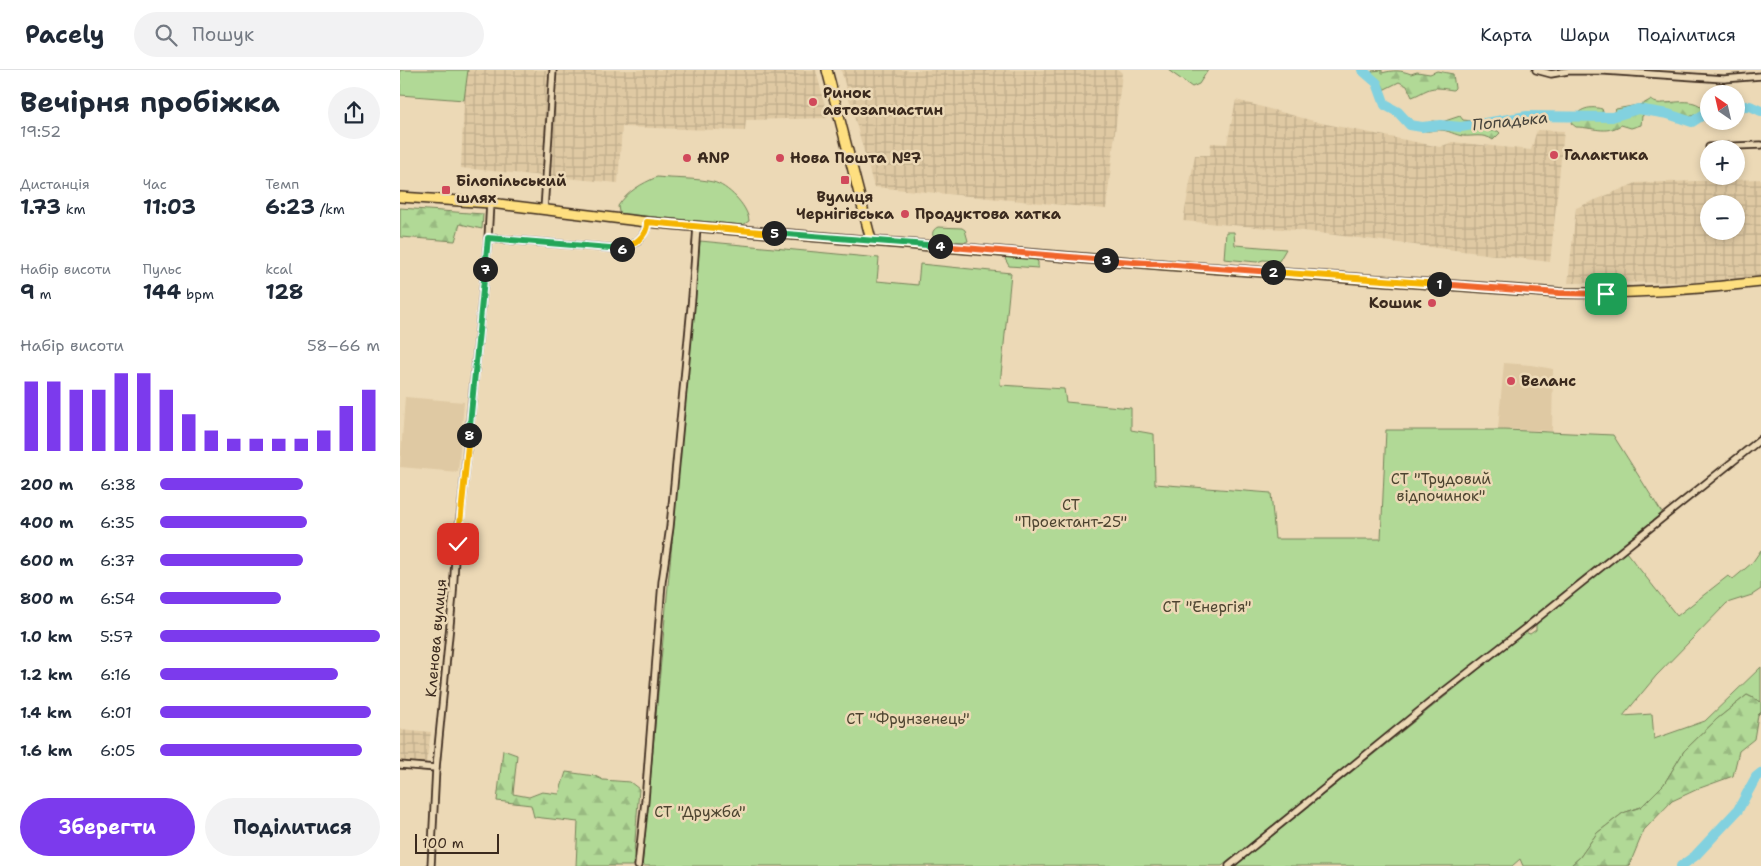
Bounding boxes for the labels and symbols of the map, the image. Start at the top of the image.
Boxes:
place label: Ринок автозапчастин [823,83,943,120]
north arrow [1700,85,1745,130]
marker: Ринок автозапчастин [807,96,819,108]
water label: Попадька [1471,107,1549,135]
place label: Галактика [1564,145,1649,165]
place label: ANP [697,148,730,168]
place label: Нова Пошта №7 [790,148,922,168]
marker: Галактика [1548,149,1560,161]
marker: ANP [681,152,693,164]
marker: Нова Пошта №7 [774,152,786,164]
place label: Білопільський шлях [456,171,567,208]
marker: Вулиця Чернігівська [839,174,851,186]
marker: Білопільський шлях [440,184,452,196]
place label: Вулиця Чернігівська [796,187,895,224]
place label: Продуктова хатка [915,204,1062,224]
marker: Продуктова хатка [899,208,911,220]
pin: 5 [762,220,786,246]
pin: 4 [928,234,952,258]
pin: 6 [610,236,634,262]
pin: 3 [1094,248,1118,272]
pin: 7 [472,256,498,282]
pin: 2 [1260,260,1286,284]
pin: 1 [1426,272,1452,296]
pin [1585,273,1627,315]
place label: Кошик [1369,293,1423,313]
marker: Кошик [1426,297,1438,309]
place label: Веланс [1521,371,1576,391]
marker: Веланс [1505,375,1517,387]
pin: 8 [456,422,482,448]
park label: СТ "Трудовий відпочинок" [1391,469,1491,506]
park label: СТ "Проектант-25" [1015,495,1127,532]
pin [437,523,479,565]
street label: Кленова вулиця [421,578,451,698]
park label: СТ "Енергія" [1163,597,1251,617]
park label: СТ "Фрунзенець" [846,709,970,729]
park label: СТ "Дружба" [654,802,746,822]
scale bar [415,831,499,854]

